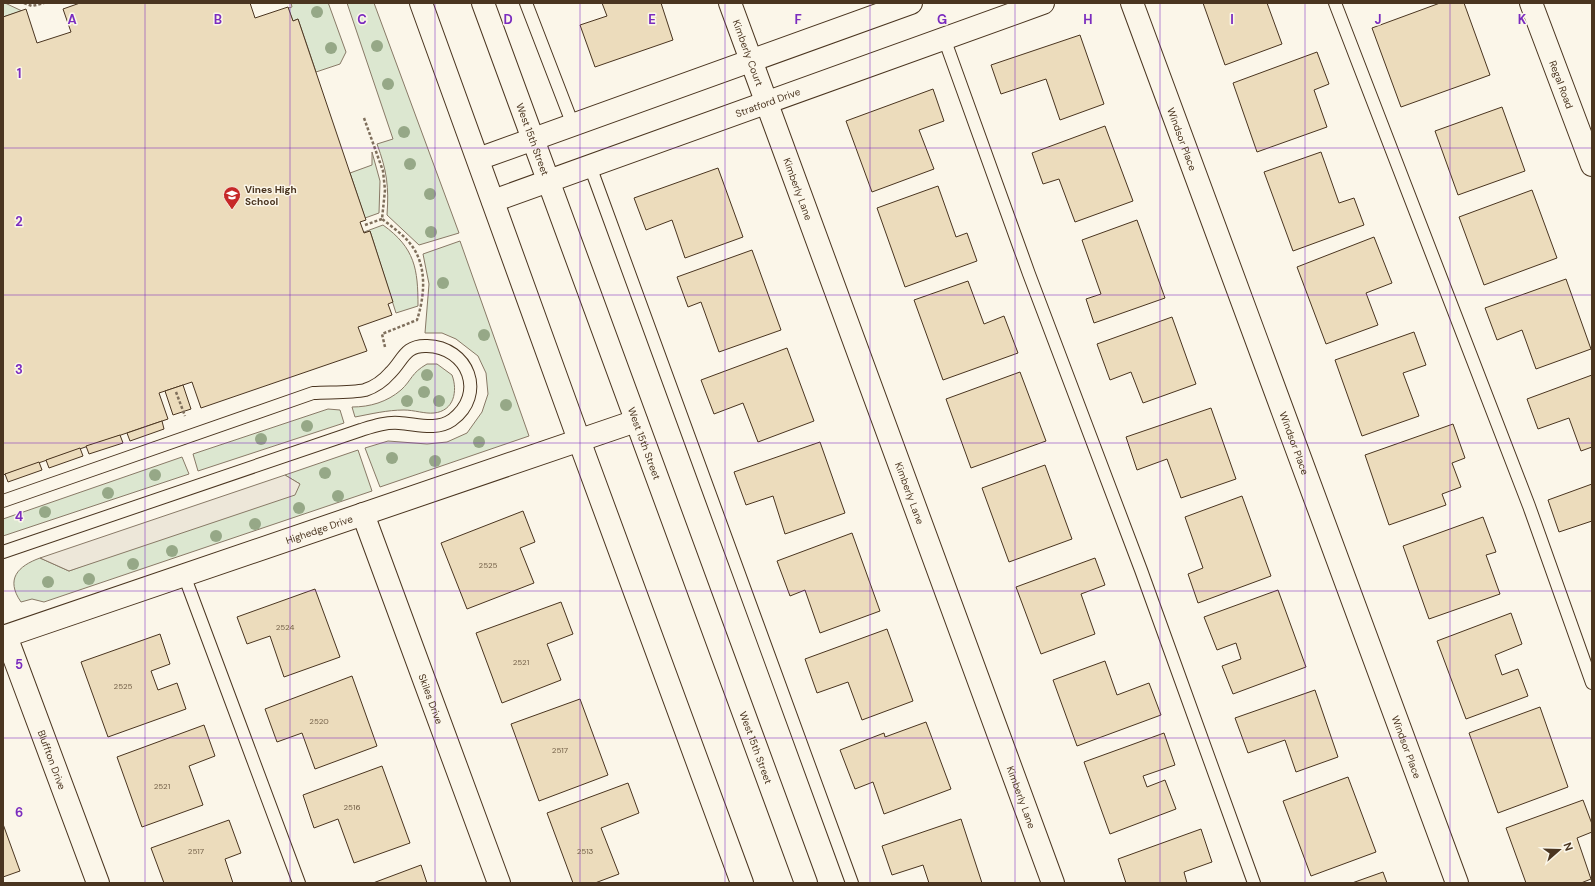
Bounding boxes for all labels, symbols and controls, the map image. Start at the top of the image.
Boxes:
text: A [67,11,77,28]
text: B [214,11,222,28]
text: C [357,11,367,28]
text: D [503,11,513,28]
text: E [648,11,656,28]
text: F [794,11,802,28]
text: G [937,11,947,28]
text: H [1083,11,1093,28]
text: I [1230,11,1234,28]
text: J [1374,11,1382,28]
text: K [1518,11,1527,28]
street label: Kimberly Court [730,18,766,88]
street label: Regal Road [1547,58,1577,110]
text: 1 [17,65,21,82]
street label: Stratford Drive [734,84,802,120]
street label: West 15th Street [514,101,552,177]
street label: Windsor Place [1165,106,1200,173]
street label: Kimberly Lane [781,156,816,222]
place label: Vines High School [245,183,297,208]
school or university icon: Vines High School [222,185,242,210]
text: 2 [15,213,23,230]
text: 3 [15,361,23,378]
street label: West 15th Street [625,405,664,481]
street label: Windsor Place [1277,410,1312,477]
street label: Kimberly Lane [892,460,927,526]
text: 4 [15,508,23,525]
street label: Highedge Drive [284,512,355,547]
house number: 2525 [479,560,498,570]
house number: 2524 [276,622,294,632]
text: 5 [15,656,23,673]
house number: 2521 [513,657,529,667]
street label: Skiles Drive [416,672,446,726]
house number: 2525 [114,681,133,691]
street label: West 15th Street [737,709,776,786]
street label: Windsor Place [1389,713,1424,781]
house number: 2520 [309,716,329,726]
street label: Bluffton Drive [35,728,69,792]
house number: 2517 [552,745,568,755]
street label: Kimberly Lane [1004,764,1039,830]
house number: 2521 [154,781,170,791]
house number: 2516 [343,802,361,812]
text: 6 [15,804,23,821]
north arrow [1539,830,1579,870]
text: N [1560,840,1576,853]
house number: 2517 [188,846,204,856]
house number: 2513 [577,846,594,856]

